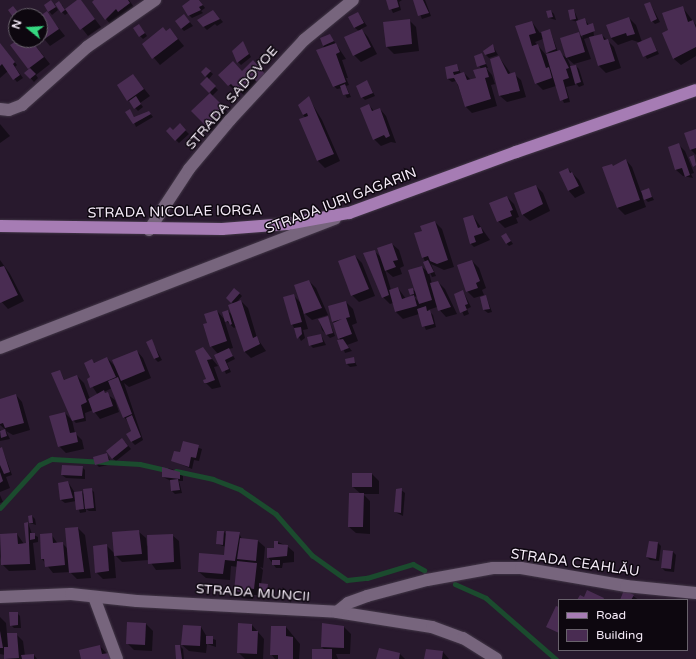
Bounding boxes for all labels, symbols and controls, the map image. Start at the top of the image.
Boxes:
north arrow [8,8,48,48]
text: N [10,18,25,31]
street label: STRADA SADOVOE [182,43,282,153]
street label: STRADA IURI GAGARIN [263,164,419,238]
street label: STRADA NICOLAE IORGA [88,202,262,222]
street label: STRADA CEAHLĂU [510,546,640,580]
street label: STRADA MUNCII [195,581,311,605]
legend [558,599,688,651]
text: Road [596,608,626,622]
text: Building [596,628,643,642]

